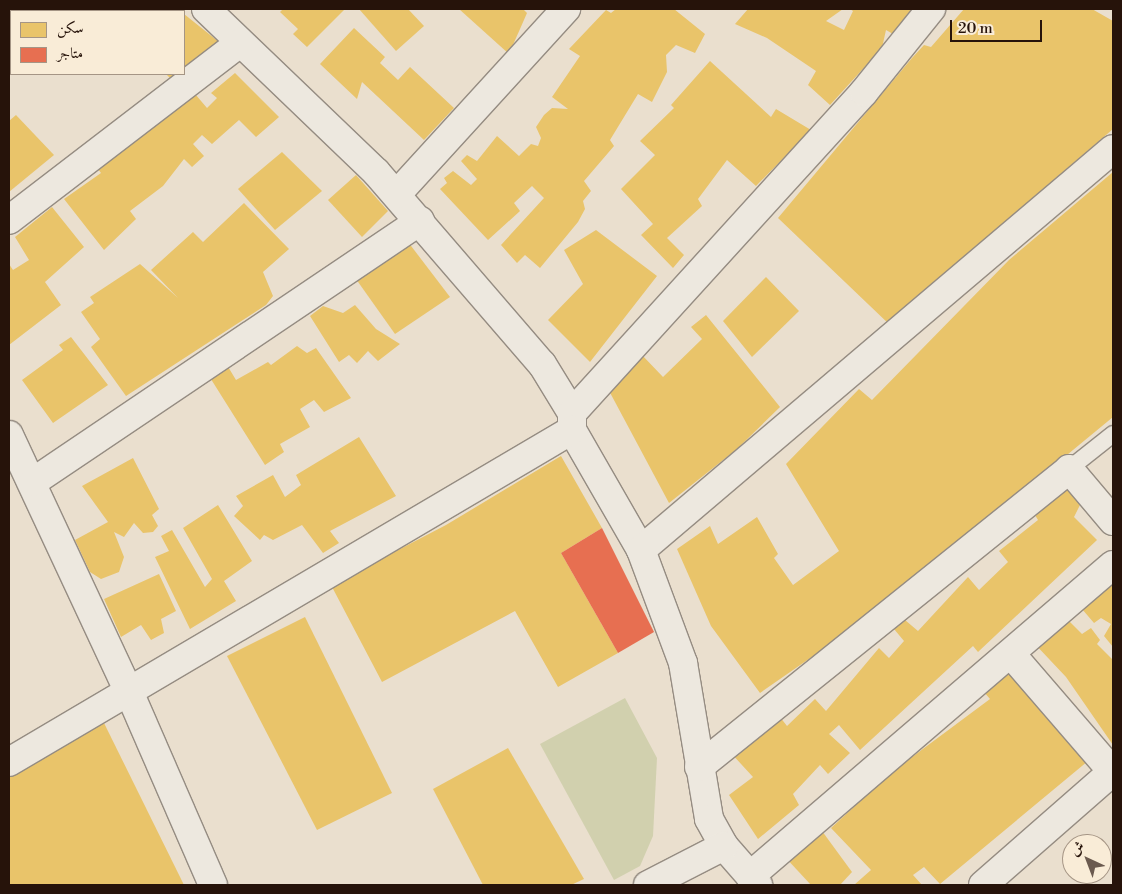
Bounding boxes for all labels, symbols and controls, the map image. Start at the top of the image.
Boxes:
legend [10,10,185,75]
scale bar [952,10,1044,42]
text: سكن [57,19,84,38]
text: 20 m [958,19,993,38]
text: متاجر [57,44,83,63]
north arrow [1062,834,1112,884]
text: ش [1066,837,1089,860]

